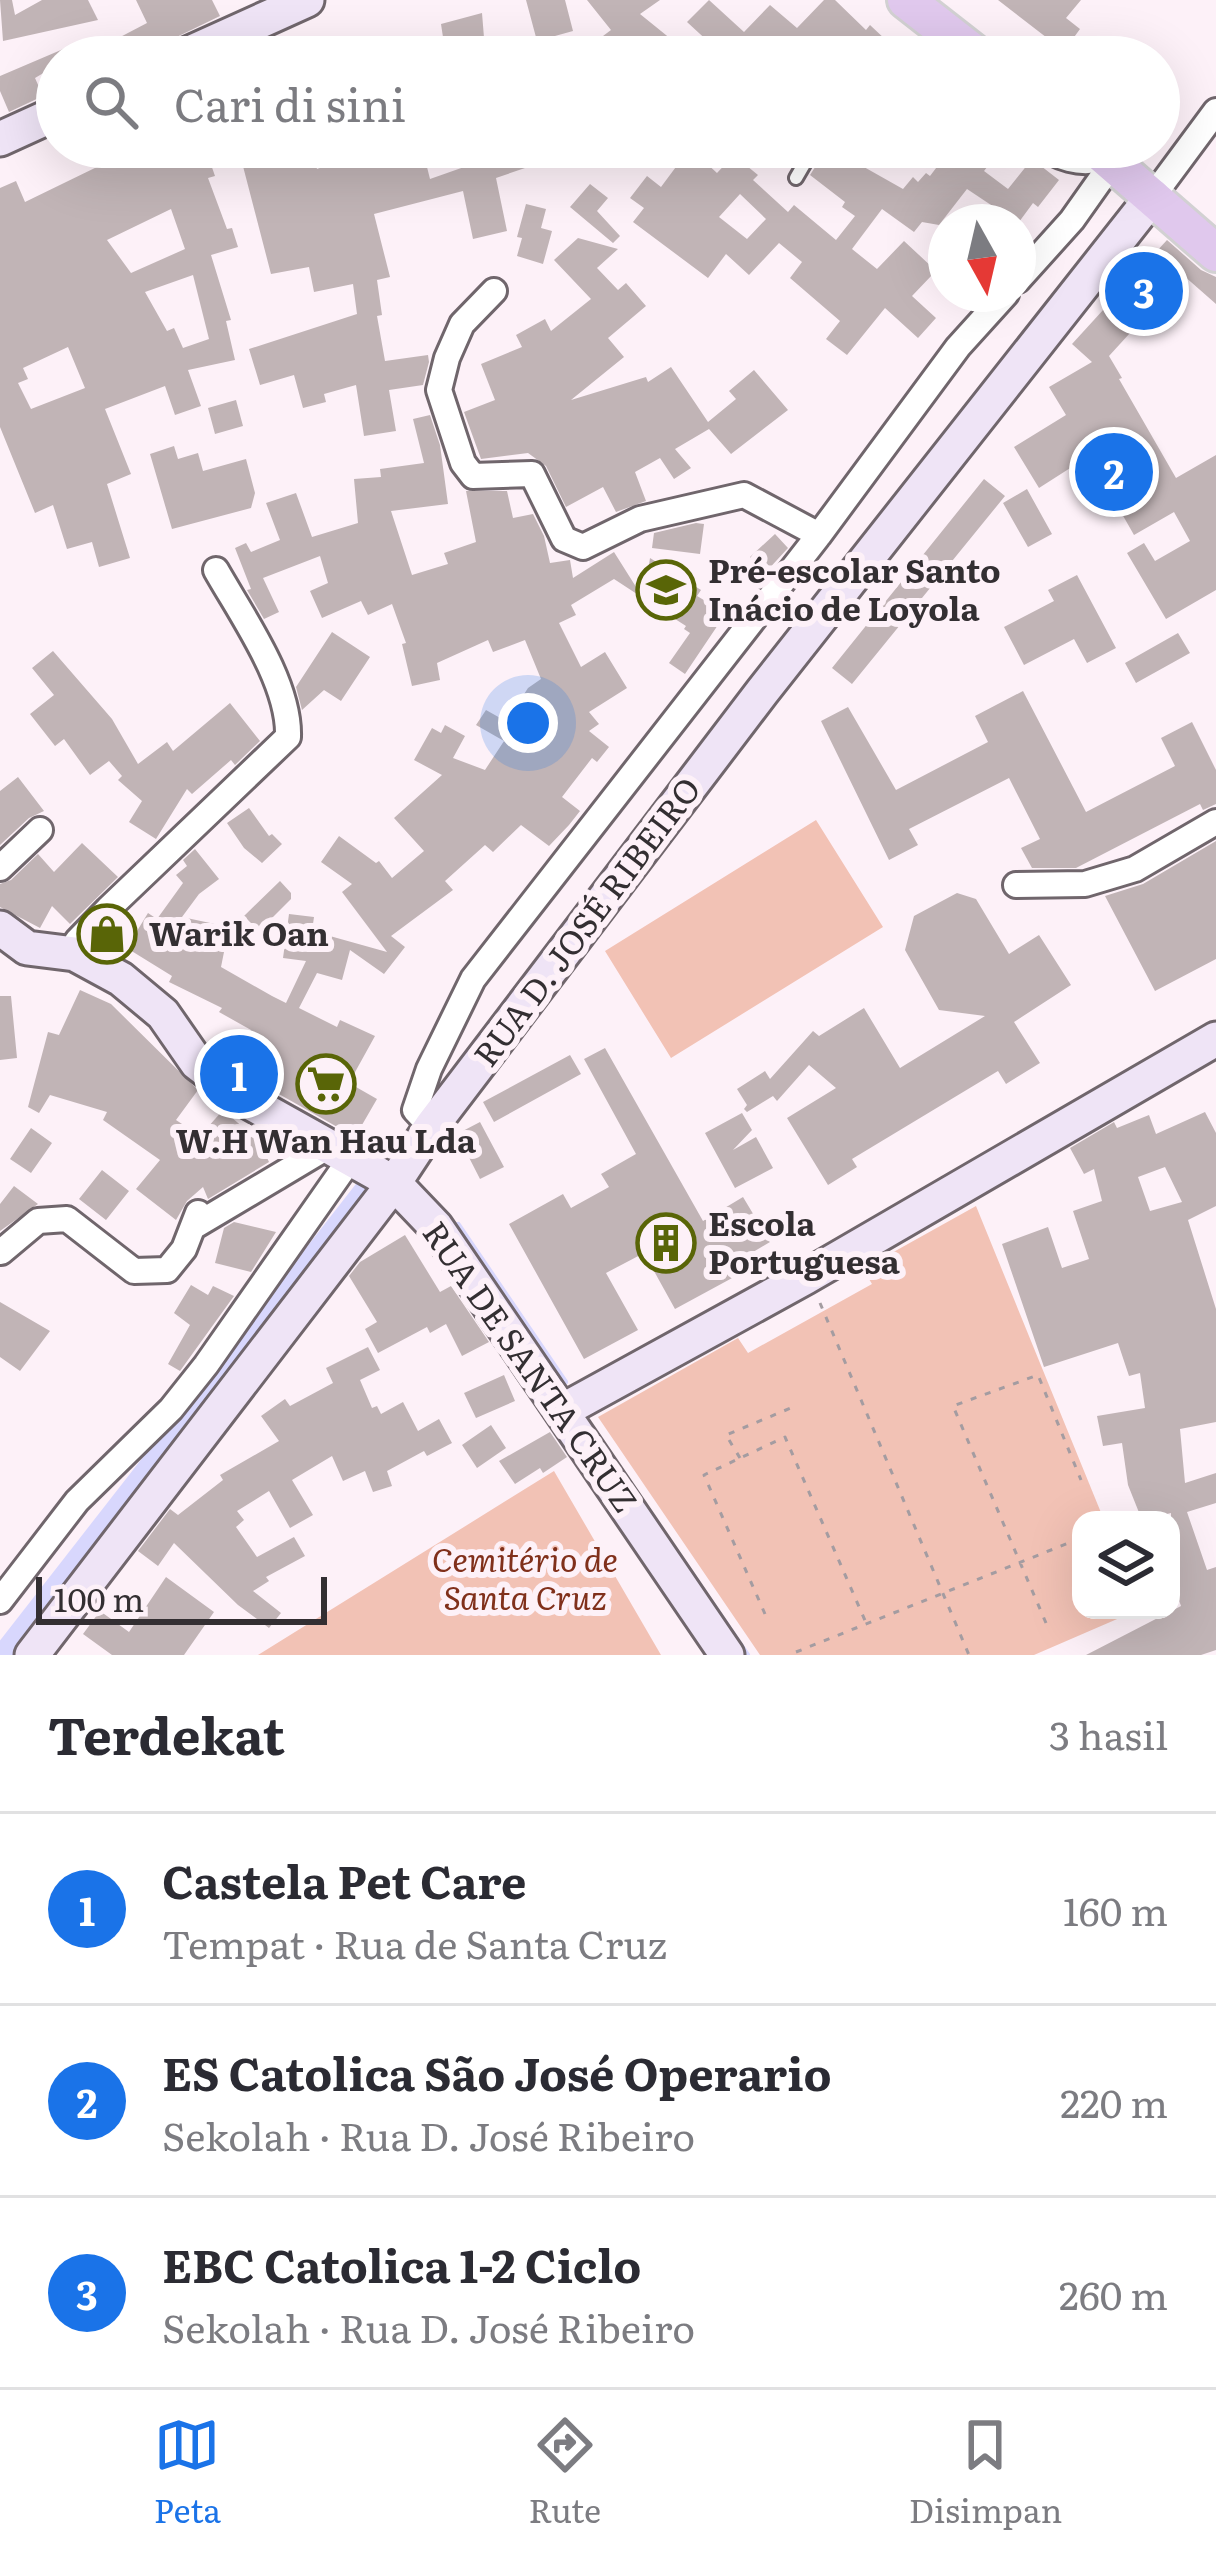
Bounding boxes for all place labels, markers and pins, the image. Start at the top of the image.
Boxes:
pin: 3 [1105,246,1183,336]
pin: 2 [1075,427,1153,517]
place label: Pré-escolar Santo Inácio de Loyola [708,544,1001,631]
school or university icon: Pré-escolar Santo Inácio de Loyola [635,559,697,621]
shop icon: Warik Oan [76,903,138,965]
place label: Warik Oan [149,907,329,956]
pin: 1 [200,1029,278,1119]
supermarket icon: W.H Wan Hau Lda [295,1053,357,1115]
place label: W.H Wan Hau Lda [176,1114,477,1163]
place label: Escola Portuguesa [708,1197,901,1284]
building icon: Escola Portuguesa [635,1212,697,1274]

